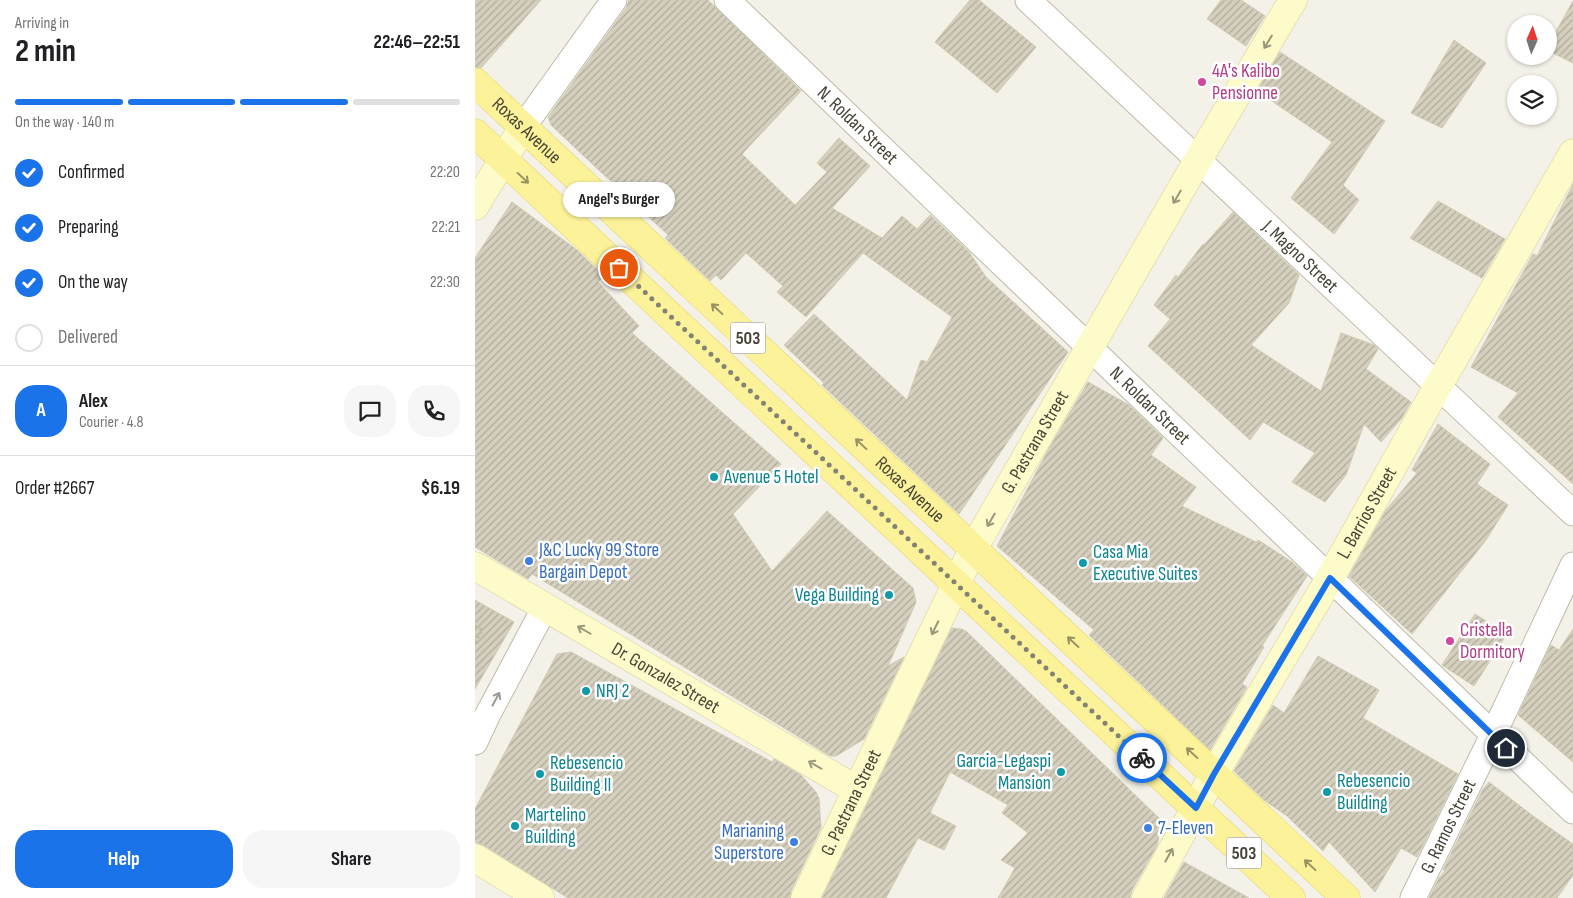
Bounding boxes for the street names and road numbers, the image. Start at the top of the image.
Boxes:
street label: N. Roldan Street [813,81,903,169]
street label: Roxas Avenue [487,92,566,169]
street label: J. Magno Street [1257,215,1343,298]
road number: 503 [731,322,765,353]
street label: N. Roldan Street [1105,362,1195,450]
street label: G. Pastrana Street [996,386,1074,497]
street label: Roxas Avenue [870,451,950,528]
street label: L. Barrios Street [1332,463,1402,563]
street label: Dr. Gonzalez Street [608,637,724,718]
street label: G. Pastrana Street [816,746,886,859]
street label: G. Ramos Street [1415,775,1481,877]
road number: 503 [1227,838,1261,868]

